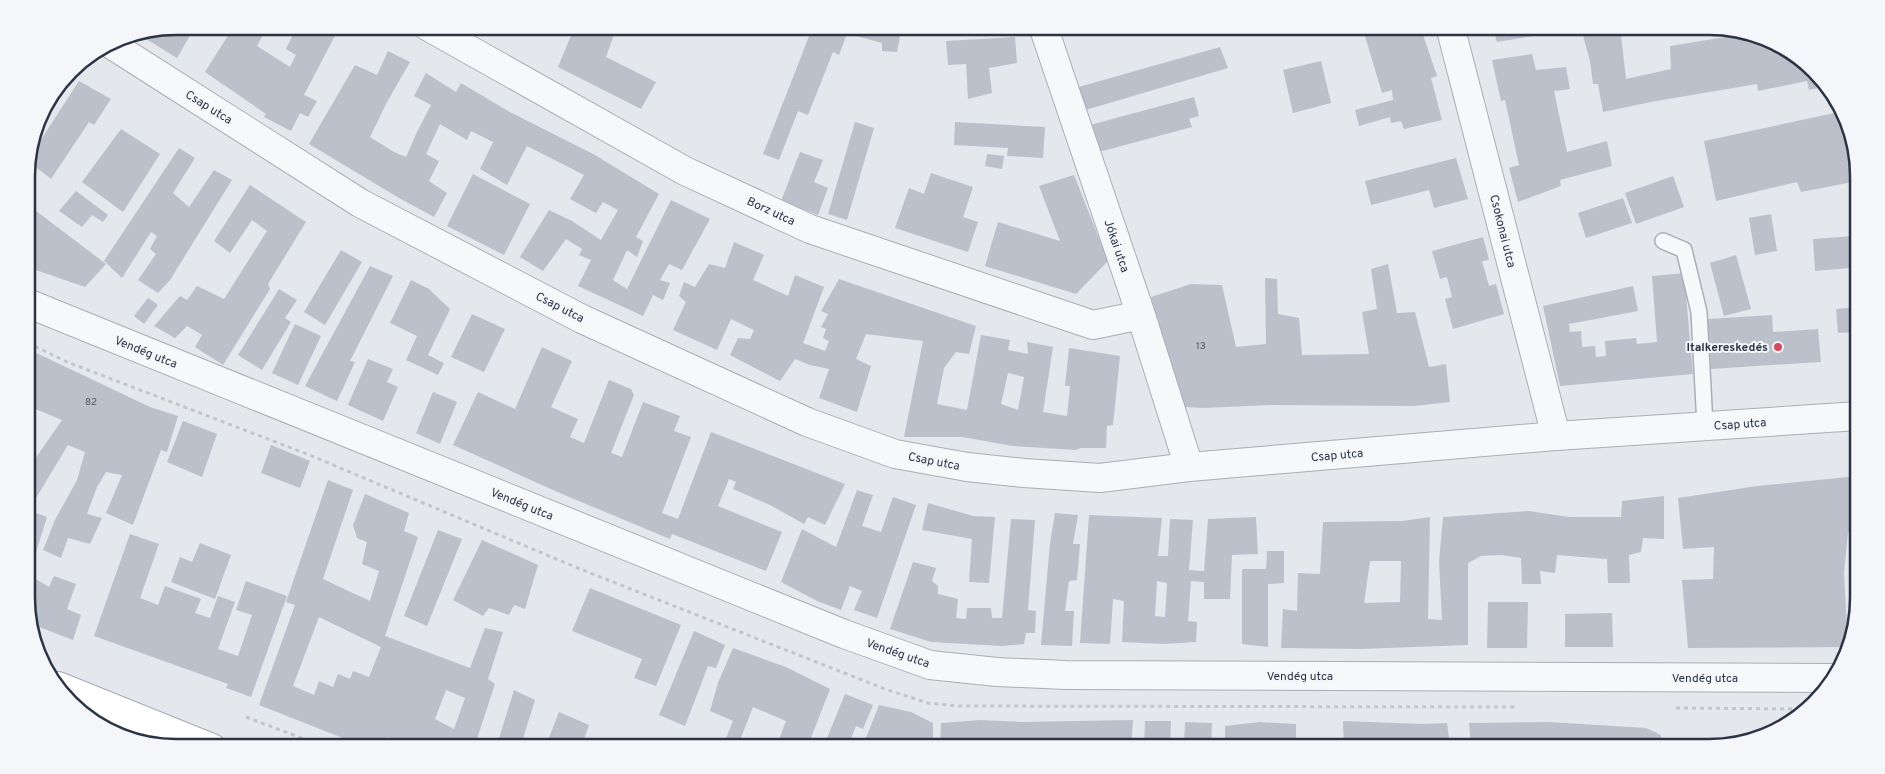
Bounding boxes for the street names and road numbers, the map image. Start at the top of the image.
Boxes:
street label: Csap utca [182,87,235,129]
street label: Csokonai utca [1485,193,1519,270]
street label: Borz utca [744,194,797,230]
street label: Jókai utca [1100,218,1133,275]
street label: Csap utca [532,289,587,327]
street label: Vendég utca [112,333,179,373]
street label: Csap utca [1713,415,1767,435]
street label: Csap utca [1310,446,1364,466]
street label: Csap utca [906,449,961,475]
street label: Vendég utca [488,485,555,525]
street label: Vendég utca [864,636,932,672]
street label: Vendég utca [1267,669,1333,685]
street label: Vendég utca [1672,671,1738,687]

